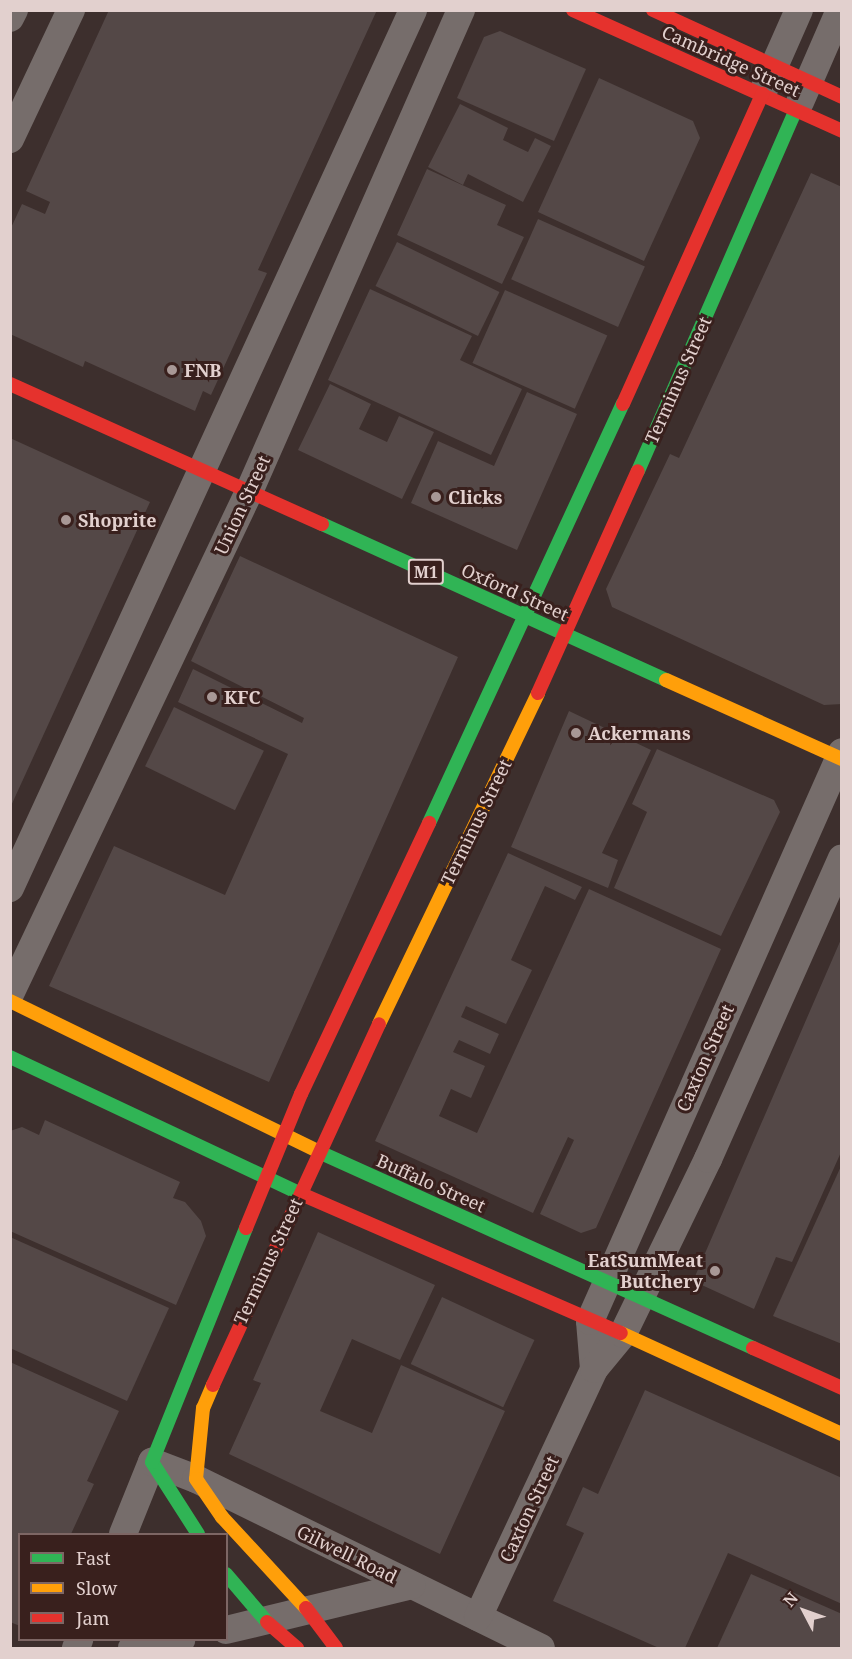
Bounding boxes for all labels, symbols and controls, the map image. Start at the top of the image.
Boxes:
street label: Cambridge Street [659,21,803,101]
street label: Terminus Street [640,313,716,447]
place label: FNB [184,359,221,381]
marker: FNB [165,363,179,377]
street label: Union Street [210,452,274,558]
place label: Clicks [448,486,502,508]
marker: Clicks [429,490,443,504]
place label: Shoprite [78,509,156,531]
marker: Shoprite [59,513,73,527]
road number: M1 [406,559,446,585]
street label: Oxford Street [458,559,572,625]
place label: KFC [224,686,260,708]
marker: KFC [205,690,219,704]
place label: Ackermans [588,722,691,744]
marker: Ackermans [569,726,583,740]
street label: Terminus Street [436,756,516,888]
street label: Caxton Street [672,1001,738,1115]
street label: Buffalo Street [373,1149,489,1217]
street label: Terminus Street [229,1194,307,1328]
place label: EatSumMeat Butchery [587,1250,703,1292]
marker: EatSumMeat Butchery [708,1264,722,1278]
street label: Caxton Street [495,1452,563,1566]
street label: Gilwell Road [293,1520,401,1588]
legend [18,1533,228,1641]
text: Fast [76,1546,111,1570]
text: Slow [76,1576,117,1600]
north arrow [774,1581,834,1641]
text: N [778,1587,803,1611]
text: Jam [76,1606,110,1630]

